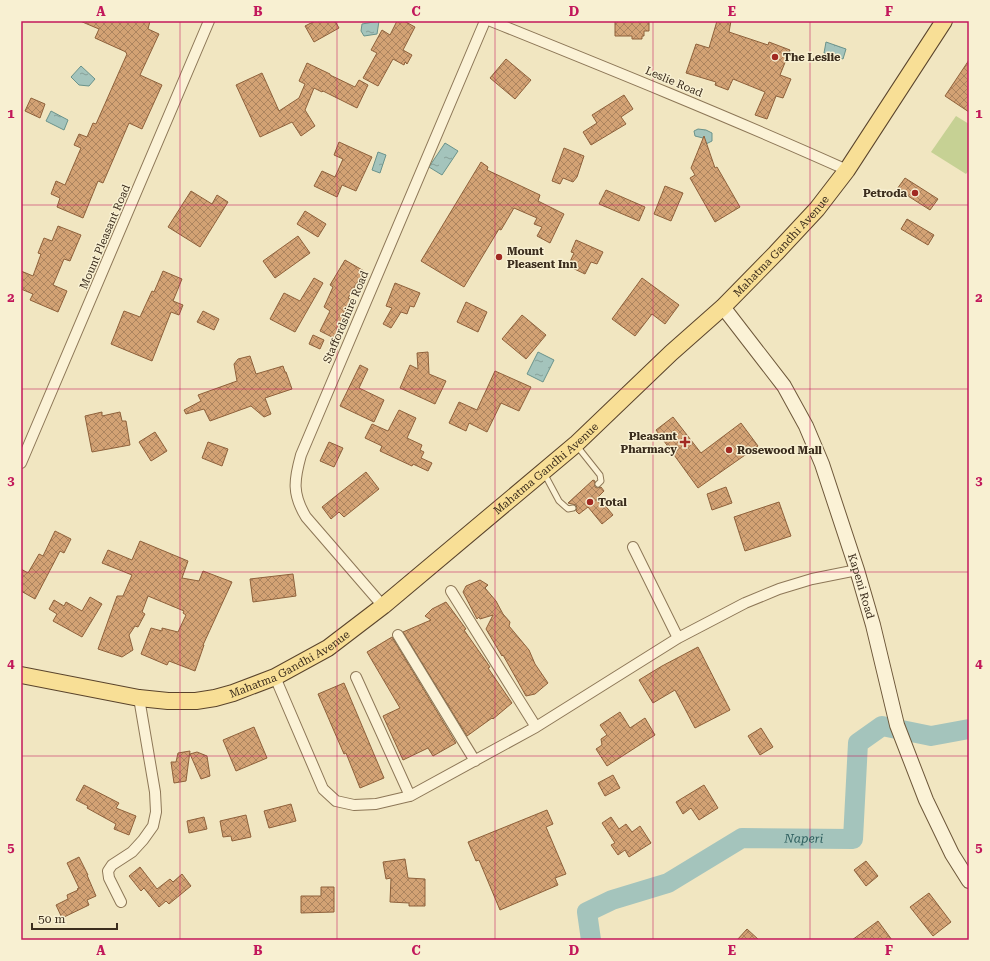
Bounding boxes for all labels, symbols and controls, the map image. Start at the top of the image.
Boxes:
text: A [96,4,106,19]
text: B [253,4,263,19]
text: C [411,4,421,19]
text: D [569,4,579,19]
text: E [728,4,736,19]
text: F [885,4,893,19]
place label: The Leslie [783,51,841,64]
marker: The Leslie [770,52,780,62]
street label: Leslie Road [643,64,705,100]
text: 1 [7,106,15,121]
text: 1 [975,106,983,121]
street label: Mount Pleasant Road [77,183,133,291]
place label: Petroda [863,187,908,200]
marker: Petroda [910,188,920,198]
street label: Mahatma Gandhi Avenue [730,193,832,299]
place label: Mount Pleasent Inn [507,245,578,271]
marker: Mount Pleasent Inn [494,252,504,262]
street label: Staffordshire Road [321,269,371,365]
text: 2 [7,290,15,305]
text: 2 [975,290,983,305]
street label: Mahatma Gandhi Avenue [491,420,601,517]
place label: Pleasant Pharmacy [621,430,678,456]
marker: Pleasant Pharmacy [680,437,690,447]
place label: Rosewood Mall [737,444,822,457]
marker: Rosewood Mall [724,445,734,455]
text: 3 [7,473,15,488]
text: 3 [975,473,983,488]
place label: Total [598,496,627,509]
marker: Total [585,497,595,507]
street label: Kapeni Road [845,552,877,620]
street label: Mahatma Gandhi Avenue [228,627,352,700]
text: 4 [7,656,15,671]
text: 4 [975,656,983,671]
water label: Naperi [783,831,824,846]
text: 5 [7,840,15,855]
text: 5 [975,840,983,855]
scale bar [32,905,117,931]
text: 50 m [38,912,65,926]
text: A [96,943,106,958]
text: B [253,943,263,958]
text: C [411,943,421,958]
text: D [569,943,579,958]
text: E [728,943,736,958]
text: F [885,943,893,958]

